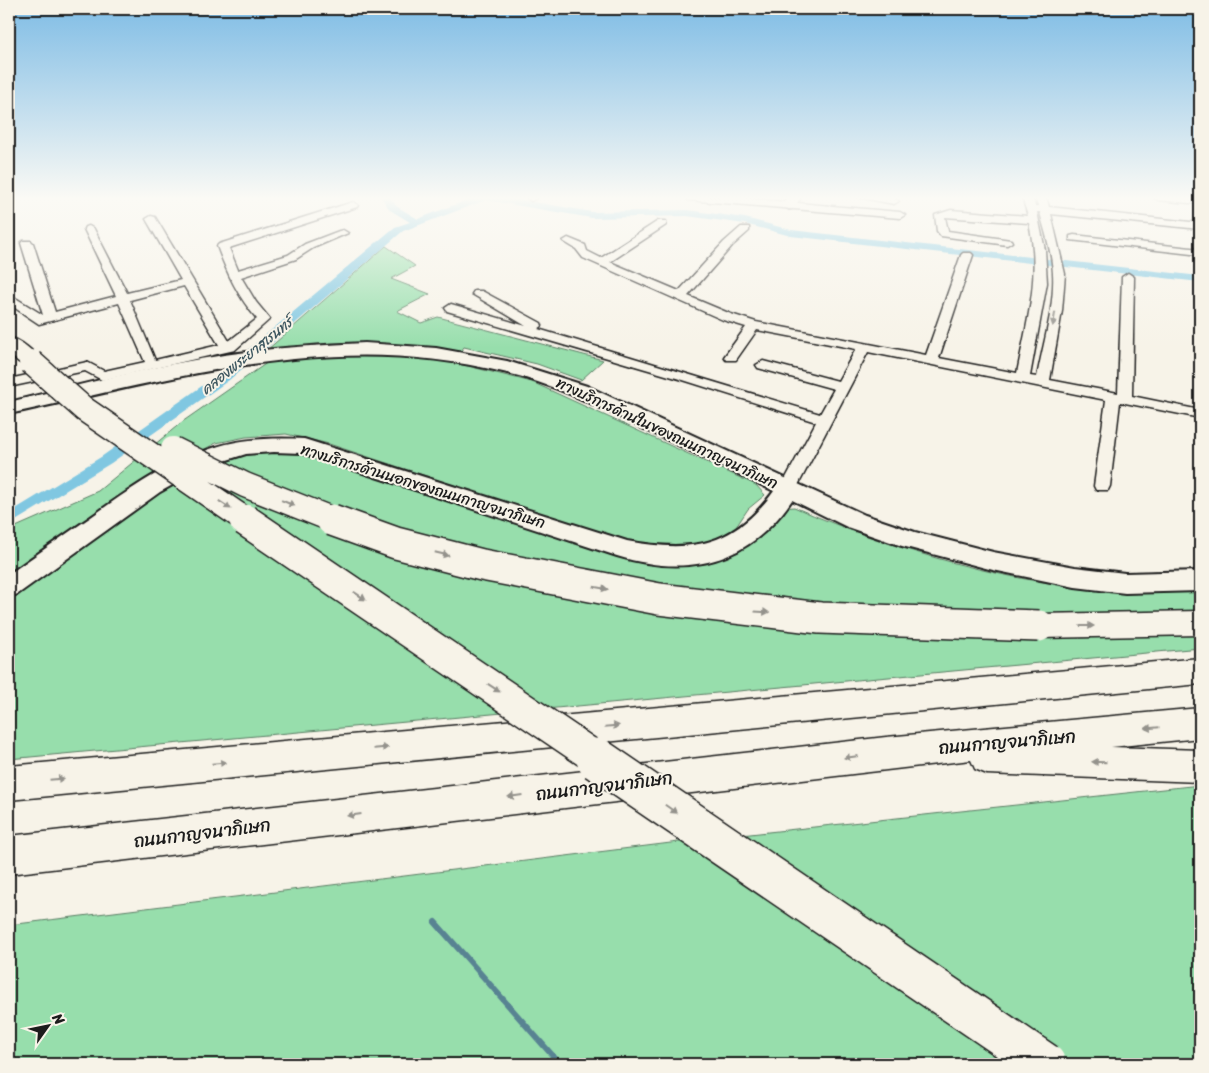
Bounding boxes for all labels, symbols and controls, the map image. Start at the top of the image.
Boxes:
water label: คลองพระยาสุเรนทร์ [195,307,303,401]
one-way arrow [1050,312,1058,328]
street label: ทางบริการด้านในของถนนกาญจนาภิเษก [552,370,782,496]
street label: ทางบริการด้านนอกของถนนกาญจนาภิเษก [298,436,549,536]
one-way arrow [281,499,295,507]
one-way arrow [219,500,232,509]
one-way arrow [435,550,450,558]
one-way arrow [593,584,609,592]
one-way arrow [353,591,366,601]
one-way arrow [754,609,770,617]
one-way arrow [1080,622,1096,630]
one-way arrow [487,683,501,693]
street label: ถนนกาญจนาภิเษก [937,720,1077,764]
one-way arrow [605,722,621,730]
one-way arrow [1143,724,1159,732]
one-way arrow [373,744,389,752]
one-way arrow [842,753,858,761]
one-way arrow [1091,758,1107,766]
one-way arrow [211,759,227,767]
street label: ถนนกาญจนาภิเษก [534,762,674,810]
one-way arrow [50,774,66,782]
one-way arrow [507,792,523,800]
one-way arrow [664,804,678,814]
street label: ถนนกาญจนาภิเษก [132,809,272,857]
one-way arrow [346,811,362,819]
north arrow [22,1000,72,1050]
text: N [45,1007,72,1030]

